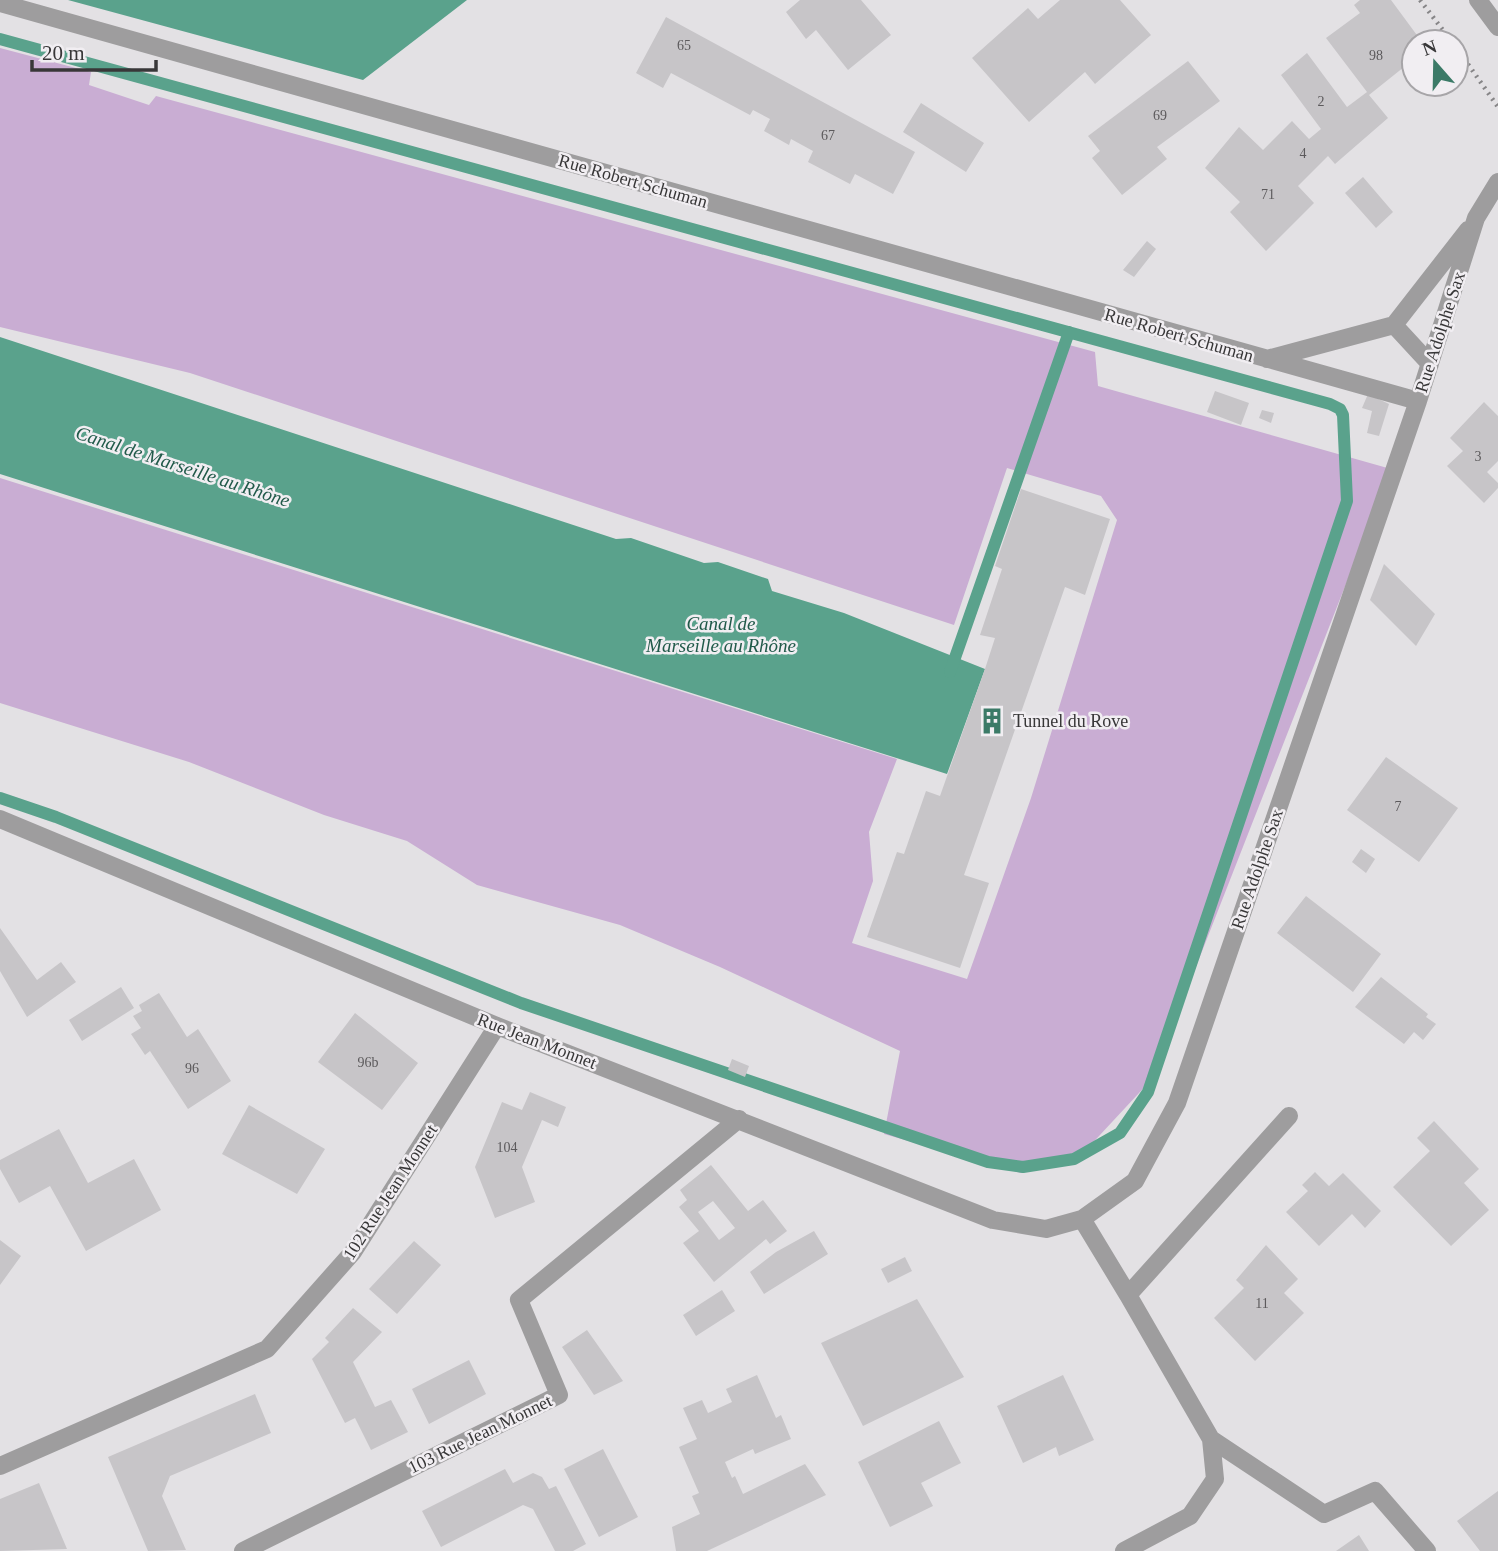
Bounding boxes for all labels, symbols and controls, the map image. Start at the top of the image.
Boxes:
scale bar [32,28,156,72]
north arrow [1400,28,1470,98]
text: N [1419,35,1440,60]
house number: 65 [677,38,691,53]
text: 20 m [42,41,85,65]
house number: 98 [1369,48,1383,63]
house number: 2 [1318,94,1325,109]
house number: 69 [1153,108,1167,123]
house number: 67 [821,128,835,143]
house number: 4 [1300,146,1307,161]
street label: Rue Robert Schuman [556,150,710,212]
house number: 71 [1261,187,1275,202]
street label: Rue Adolphe Sax [1411,269,1469,395]
street label: Rue Robert Schuman [1102,304,1256,366]
water label: Canal de Marseille au Rhône [73,422,292,511]
house number: 3 [1475,449,1482,464]
water label: Canal de Marseille au Rhône [645,613,796,656]
building icon: Tunnel du Rove [977,706,1007,736]
place label: Tunnel du Rove [1013,711,1128,731]
house number: 7 [1395,799,1402,814]
street label: Rue Adolphe Sax [1227,806,1287,932]
street label: Rue Jean Monnet [475,1009,599,1073]
house number: 96b [358,1055,379,1070]
house number: 96 [185,1061,199,1076]
street label: 102 Rue Jean Monnet [339,1121,441,1263]
house number: 104 [497,1140,518,1155]
house number: 11 [1255,1296,1269,1311]
street label: 103 Rue Jean Monnet [405,1390,555,1478]

